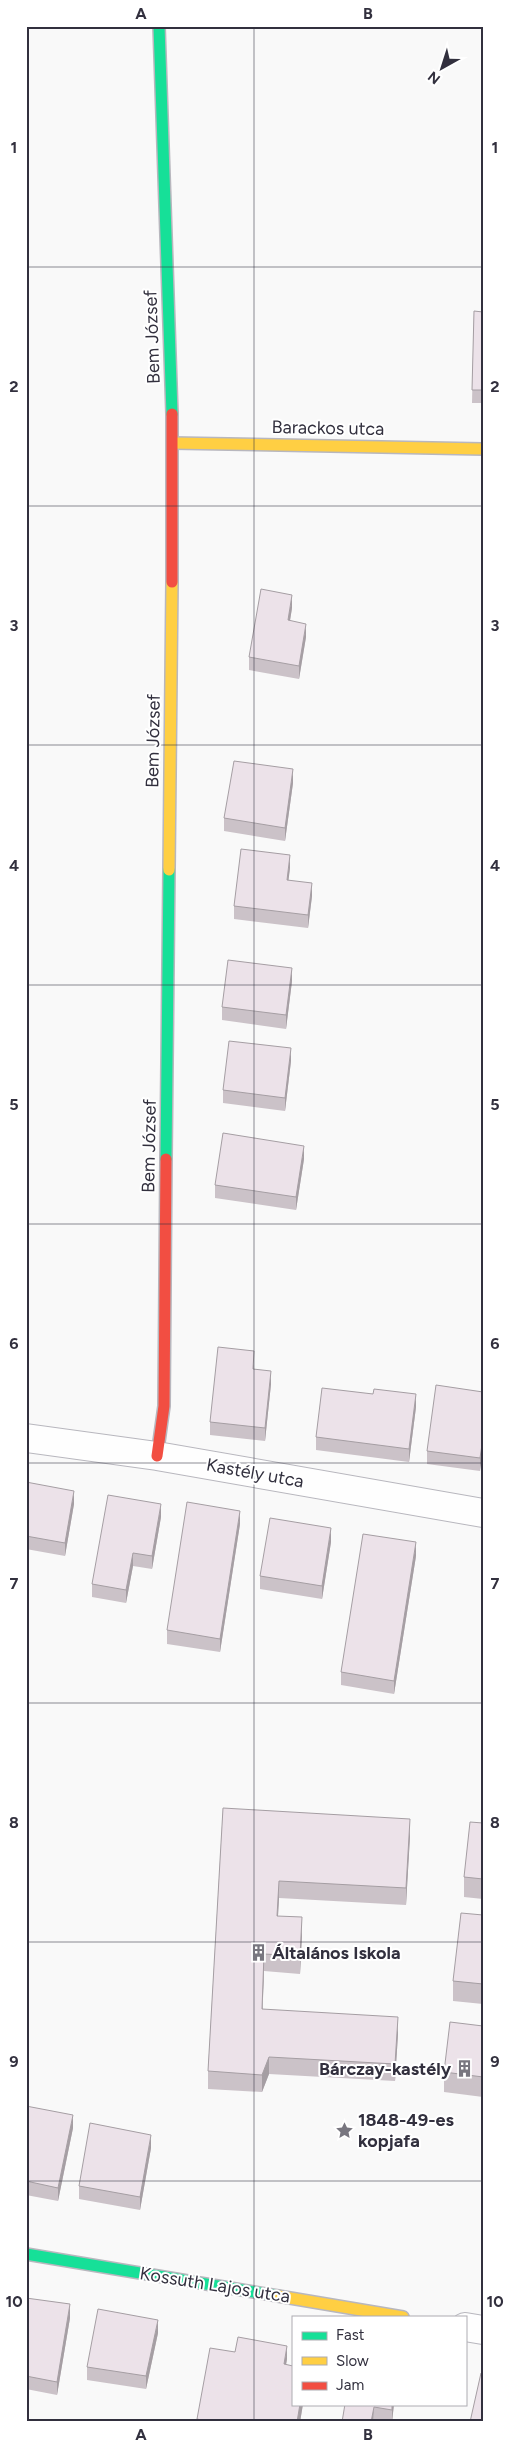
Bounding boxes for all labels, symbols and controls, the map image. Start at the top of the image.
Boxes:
text: A [135,4,147,23]
text: B [363,4,373,23]
north arrow [416,42,466,92]
text: N [425,68,444,88]
text: 1 [11,138,17,157]
text: 1 [492,138,498,157]
street label: Bem József [139,289,165,384]
text: 2 [9,377,19,396]
text: 2 [490,377,500,396]
street label: Barackos utca [271,416,385,440]
text: 3 [10,616,19,635]
text: 3 [491,616,500,635]
street label: Bem József [141,693,165,788]
text: 4 [9,856,19,875]
text: 4 [490,856,500,875]
text: 5 [9,1095,19,1114]
text: 5 [490,1095,500,1114]
street label: Bem József [137,1098,161,1193]
text: 6 [9,1334,19,1353]
text: 6 [490,1334,500,1353]
street label: Kastély utca [205,1454,305,1492]
text: 7 [10,1574,19,1593]
text: 7 [491,1574,500,1593]
text: 8 [9,1813,19,1832]
text: 8 [490,1813,500,1832]
place label: Általános Iskola [272,1942,401,1964]
building icon: Általános Iskola [248,1943,268,1963]
text: 9 [9,2052,19,2071]
text: 9 [490,2052,500,2071]
place label: Bárczay-kastély [319,2058,452,2080]
building icon: Bárczay-kastély [455,2059,475,2079]
place label: 1848-49-es kopjafa [358,2109,455,2152]
place icon: 1848-49-es kopjafa [334,2120,354,2140]
street label: Kossuth Lajos utca [138,2262,292,2308]
text: 10 [5,2292,23,2311]
text: 10 [486,2292,504,2311]
legend [292,2316,466,2406]
text: Fast [336,2326,365,2344]
text: Slow [336,2352,369,2370]
text: Jam [336,2376,364,2394]
text: A [135,2425,147,2444]
text: B [363,2425,373,2444]

